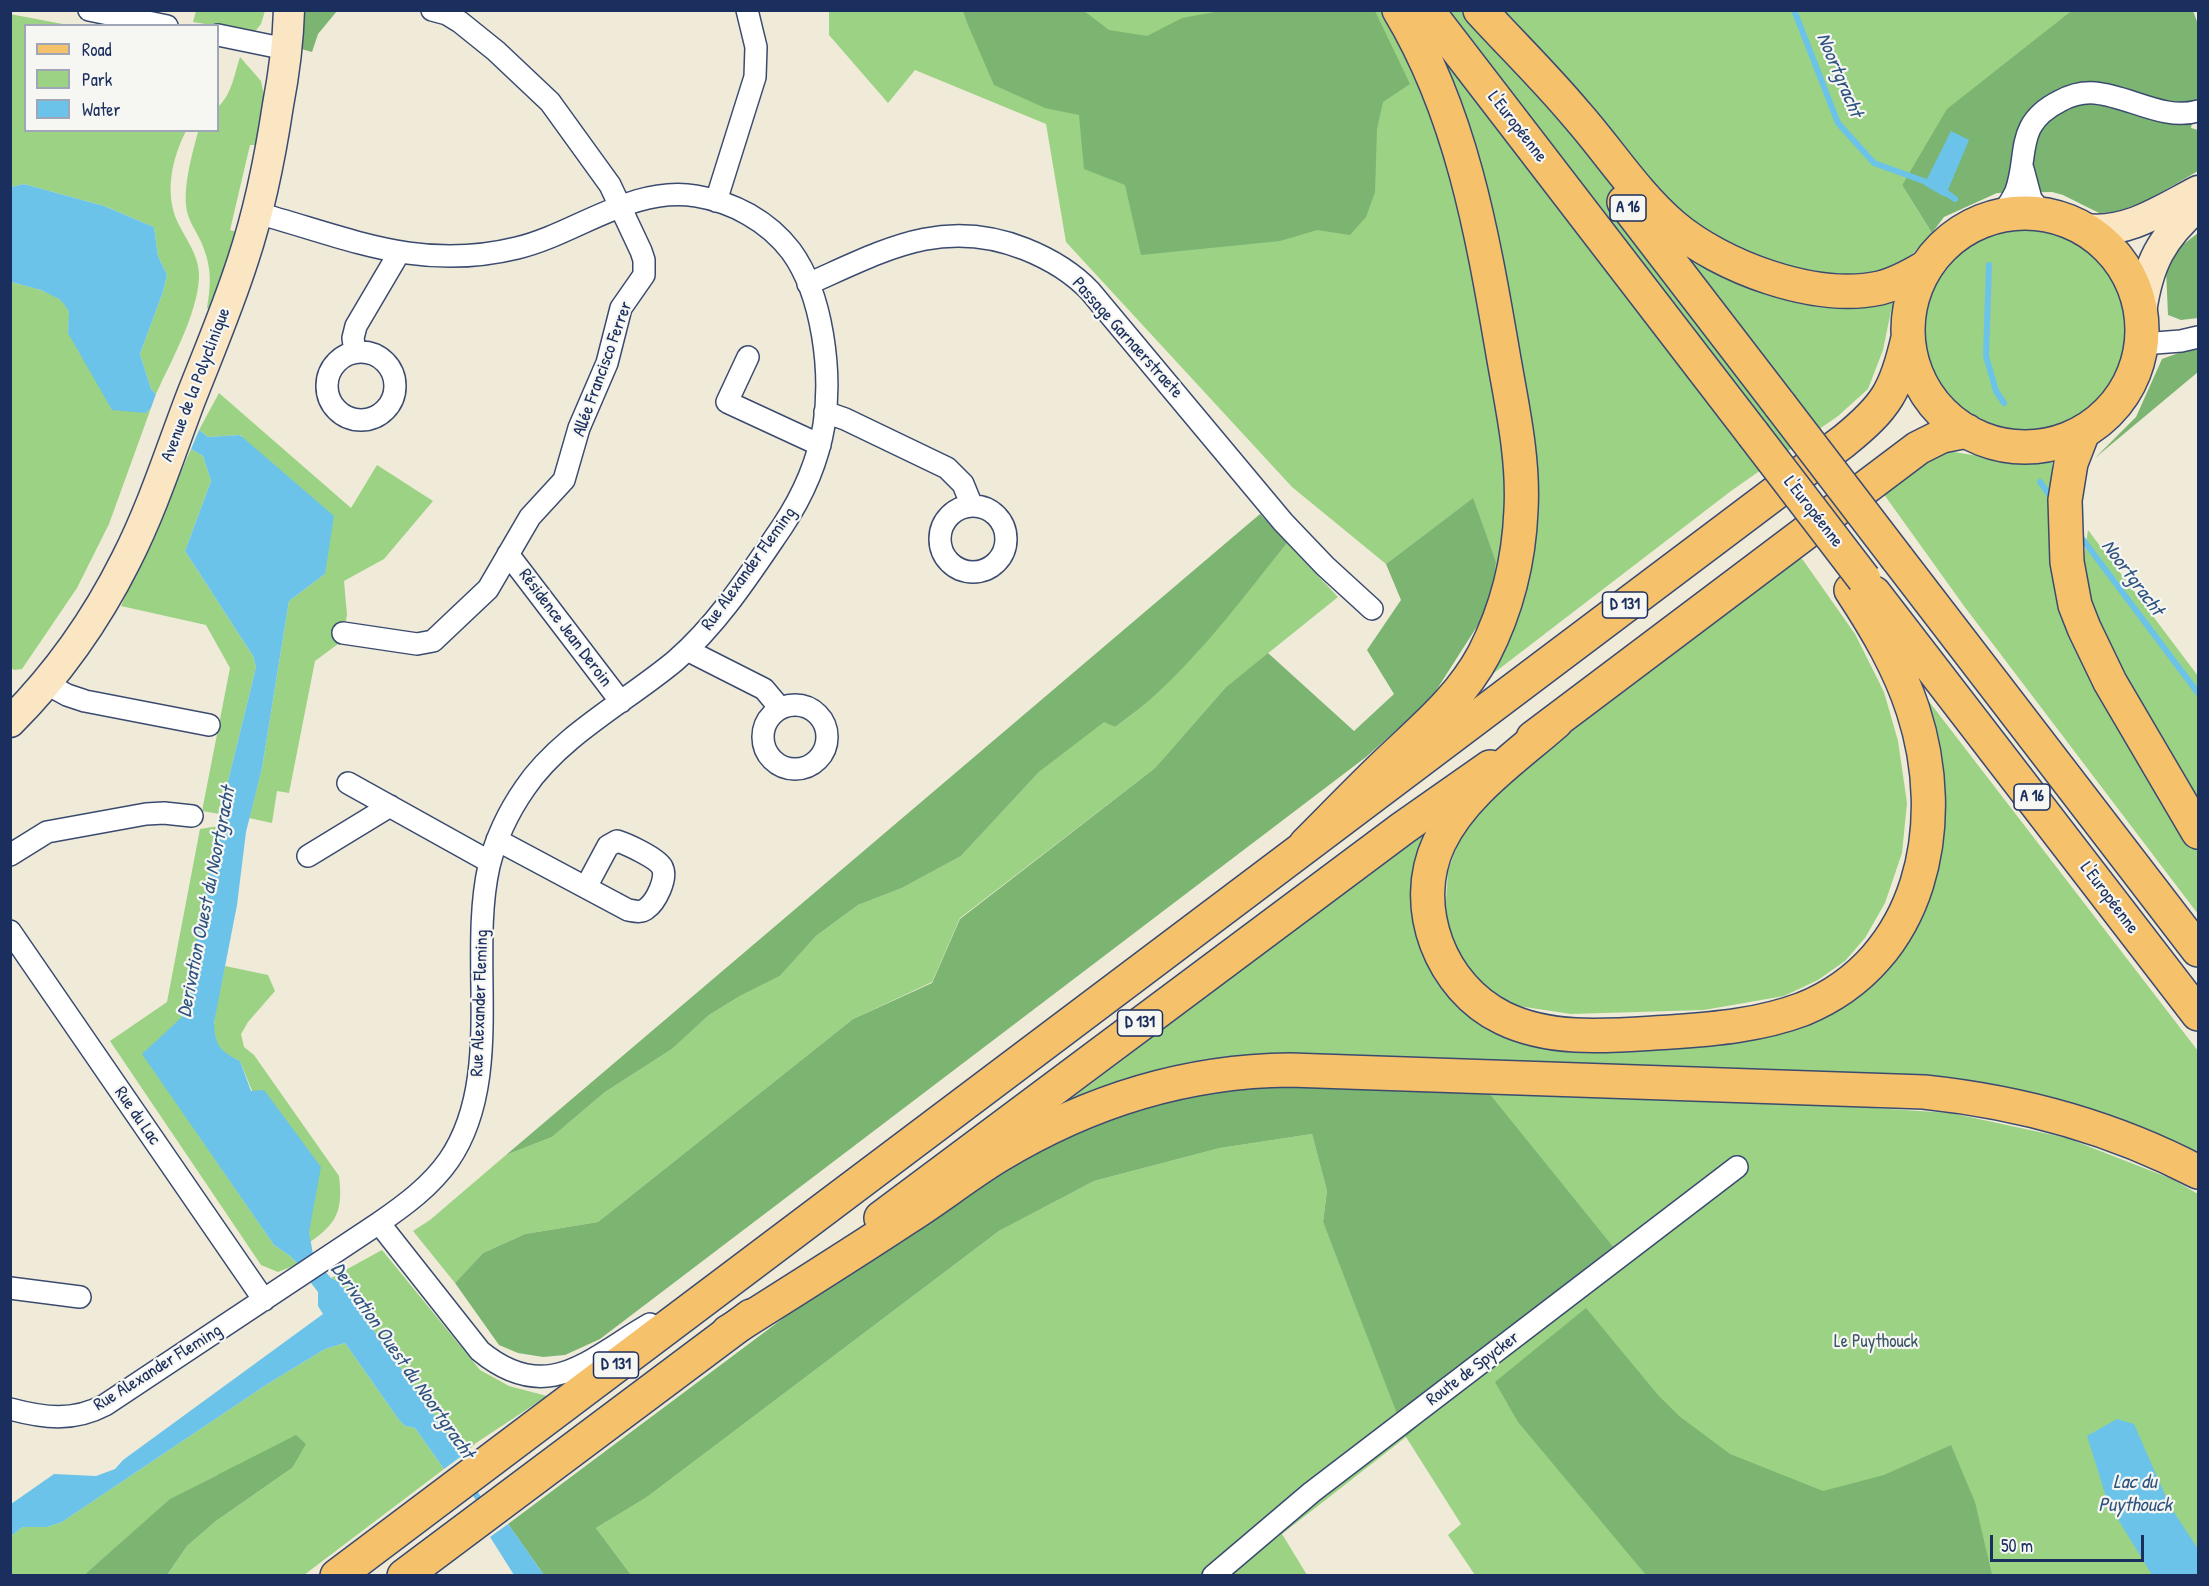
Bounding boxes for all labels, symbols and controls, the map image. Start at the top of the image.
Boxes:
legend [24,24,219,132]
water label: Noortgracht [1811,29,1867,121]
text: Road [82,37,112,62]
text: Park [82,67,112,92]
street label: L'Européenne [1482,87,1552,167]
text: Water [82,97,120,122]
road number: A 16 [1610,195,1646,221]
street label: Passage Garnaerstraete [1067,273,1187,403]
street label: Allée Francisco Ferrer [569,299,637,439]
street label: Avenue de la Polyclinique [157,305,235,465]
street label: L'Européenne [1778,472,1848,552]
street label: Rue Alexander Fleming [697,503,801,635]
water label: Noortgracht [2096,535,2168,621]
street label: Résidence Jean Deroin [514,565,616,691]
road number: D 131 [1602,592,1648,618]
road number: A 16 [2014,784,2050,810]
water label: Derivation Ouest du Noortgracht [173,785,241,1019]
street label: L'Européenne [2075,858,2143,938]
street label: Rue Alexander Fleming [467,929,493,1077]
road number: D 131 [1118,1010,1162,1036]
street label: Rue du Lac [109,1083,165,1149]
water label: Derivation Ouest du Noortgracht [325,1258,479,1464]
street label: Rue Alexander Fleming [90,1320,226,1416]
street label: Route de Spycker [1422,1327,1524,1411]
park label: Le Puythouck [1834,1331,1918,1353]
road number: D 131 [594,1352,638,1378]
water label: Lac du Puythouck [2098,1471,2172,1518]
scale bar [1993,1523,2148,1561]
text: 50 m [2001,1533,2033,1558]

